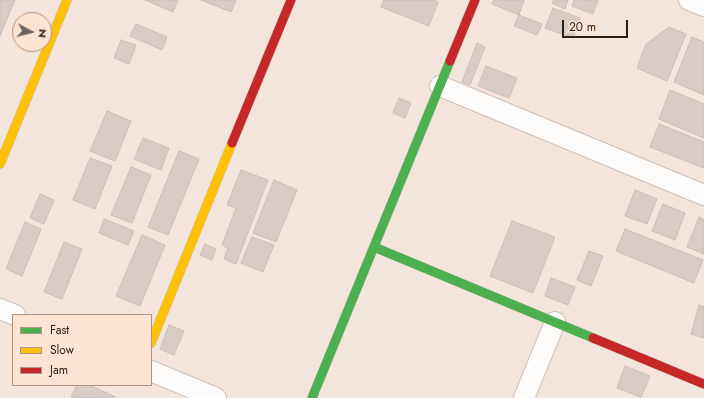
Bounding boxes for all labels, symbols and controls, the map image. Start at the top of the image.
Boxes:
north arrow [12,12,52,52]
scale bar [564,12,630,38]
text: 20 m [569,18,596,36]
text: N [34,28,51,39]
legend [12,314,152,386]
text: Fast [50,321,69,339]
text: Slow [50,341,74,359]
text: Jam [50,361,68,379]

